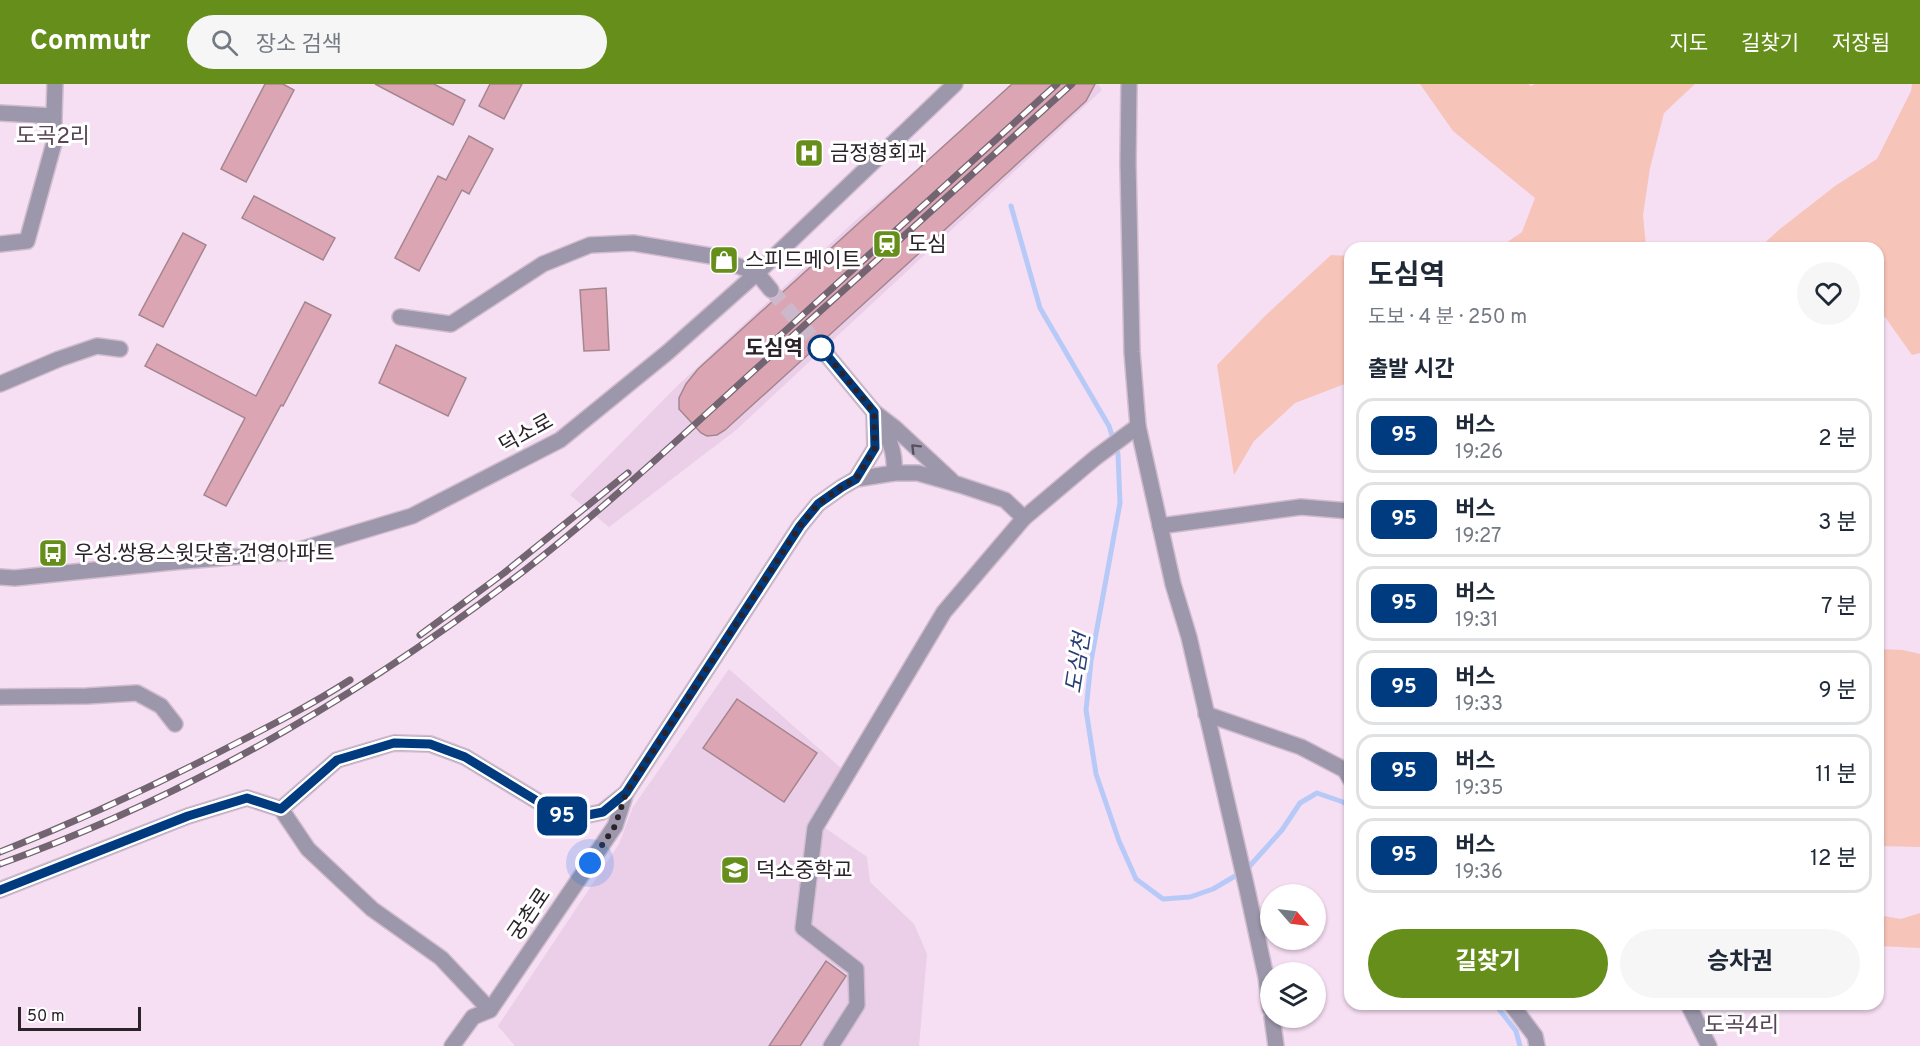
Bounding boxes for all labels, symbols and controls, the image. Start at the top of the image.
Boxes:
search box [187,15,607,69]
text: Commutr [30,24,151,60]
icon: search [208,26,241,59]
text: 지도 [1669,31,1708,58]
text: 길찾기 [1741,31,1799,58]
text: 저장됨 [1832,31,1890,58]
text: 장소 검색 [256,32,342,59]
district label: 도곡2리 [16,124,90,151]
hospital icon: 금정형회과 [793,137,825,169]
place label: 금정형회과 [830,141,927,168]
station icon: 도심 [871,228,903,260]
place label: 도심 [908,232,947,259]
shop icon: 스피드메이트 [708,244,740,276]
place label: 스피드메이트 [745,248,861,275]
text: 도심역 [1368,259,1445,295]
button: heart [1797,262,1860,325]
text: 도보 · 4 분 · 250 m [1368,305,1527,331]
marker: 도심역 [808,335,834,361]
place label: 도심역 [745,336,803,363]
text: 출발 시간 [1368,357,1454,384]
street label: 덕소로 [495,408,559,460]
text: 버스 [1455,413,1495,440]
text: 95 [1391,422,1417,449]
text: 2 분 [1818,426,1857,453]
text: 19:26 [1455,440,1503,466]
one-way arrow [911,444,922,455]
text: 버스 [1455,497,1495,524]
text: 95 [1391,506,1417,533]
text: 3 분 [1818,510,1857,537]
text: 19:27 [1455,524,1501,550]
bus stop icon: 우성.쌍용스윗닷홈.건영아파트 [37,537,69,569]
place label: 우성.쌍용스윗닷홈.건영아파트 [74,541,335,568]
text: 버스 [1455,581,1495,608]
text: 95 [1391,590,1417,617]
text: 7 분 [1821,594,1857,621]
text: 19:31 [1455,608,1498,634]
water label: 도심천 [1061,629,1098,695]
text: 버스 [1455,665,1495,692]
text: 95 [1391,674,1417,701]
text: 9 분 [1818,678,1857,705]
text: 19:33 [1455,692,1503,718]
text: 버스 [1455,749,1495,776]
text: 95 [1391,758,1417,785]
text: 11 분 [1815,762,1857,789]
text: 19:35 [1455,776,1503,802]
line badge: 95 [535,796,589,836]
text: 95 [549,803,575,830]
text: 버스 [1455,833,1495,860]
text: 95 [1391,842,1417,869]
text: 12 분 [1810,846,1857,873]
your location [575,848,605,878]
school or university icon: 덕소중학교 [719,854,751,886]
place label: 덕소중학교 [756,858,853,885]
text: 19:36 [1455,860,1503,886]
street label: 궁촌로 [503,883,558,946]
north arrow [1260,884,1326,950]
map controls [1260,884,1326,1028]
button: 길찾기 [1368,929,1608,998]
button: 승차권 [1620,929,1860,998]
button: layers [1260,962,1326,1028]
scale bar [18,1004,141,1032]
text: 50 m [27,1007,65,1027]
district label: 도곡4리 [1705,1013,1779,1040]

